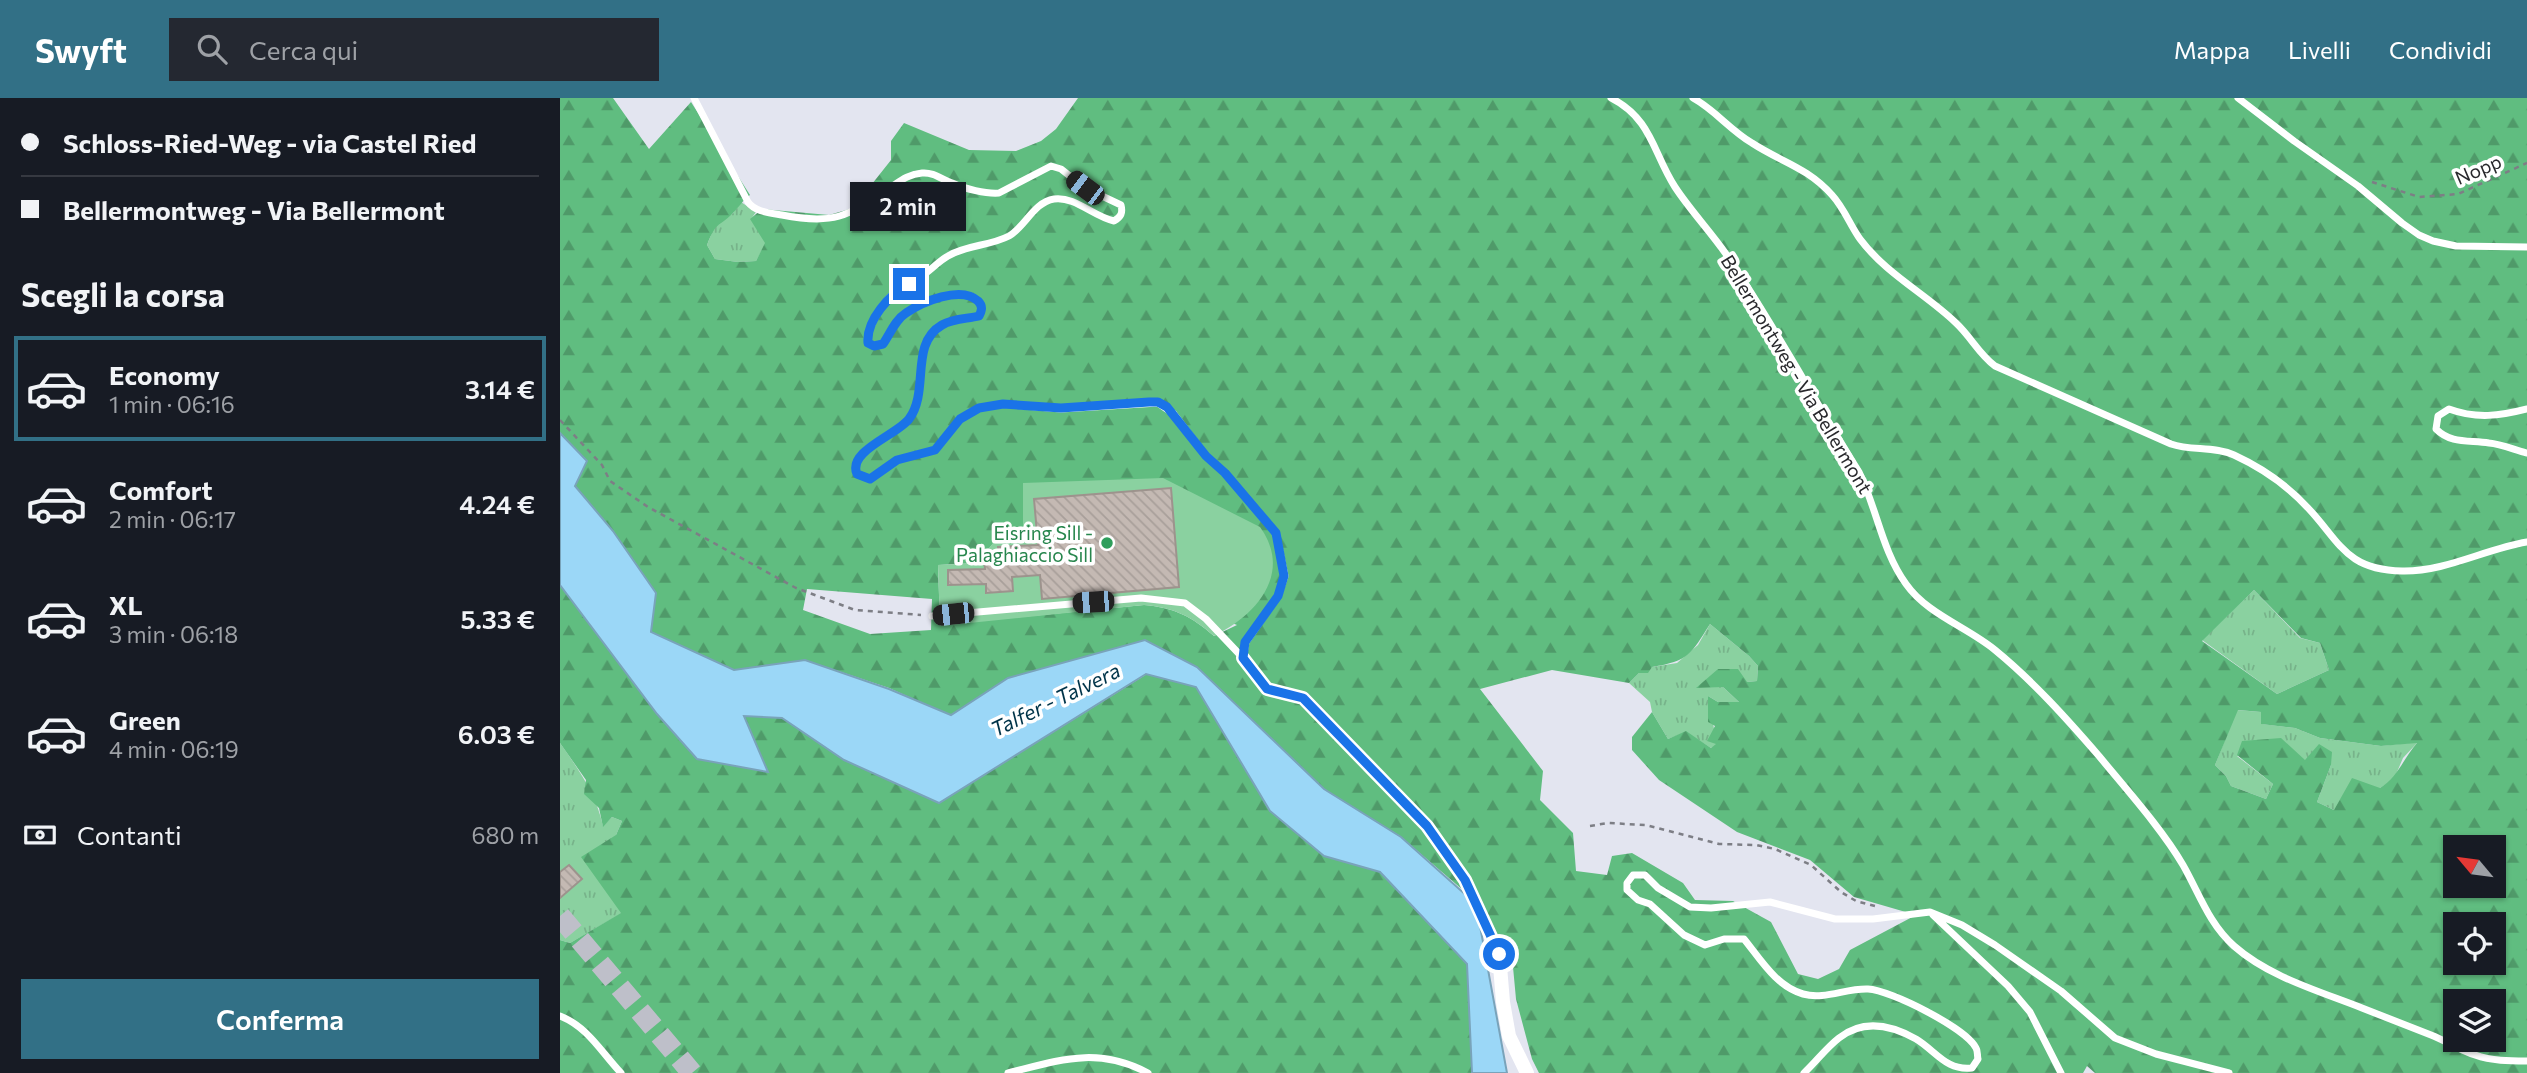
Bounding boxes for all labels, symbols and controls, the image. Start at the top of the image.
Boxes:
search box [169,18,659,81]
text: Swyft [35,29,127,70]
icon: search [193,30,231,68]
text: Cerca qui [249,34,358,65]
text: Mappa [2174,35,2250,64]
text: Livelli [2288,35,2351,64]
text: Condividi [2389,35,2492,64]
text: Schloss-Ried-Weg - via Castel Ried [63,127,477,158]
street label: Nopp [2451,149,2505,189]
car [1062,167,1109,209]
callout: 2 min [851,183,967,232]
text: 2 min [880,192,936,220]
text: Bellermontweg - Via Bellermont [63,194,445,225]
street label: Bellermontweg - Via Bellermont [1716,251,1878,498]
route end [893,268,925,300]
text: Scegli la corsa [21,274,225,314]
icon: car [25,357,88,420]
text: Economy [109,359,220,390]
text: 3.14 € [465,373,535,404]
text: 1 min · 06:16 [109,390,235,418]
icon: car [25,472,88,535]
text: Comfort [109,474,212,505]
text: 4.24 € [459,488,535,519]
text: 2 min · 06:17 [109,505,236,533]
place label: Eisring Sill - Palaghiaccio Sill [956,521,1093,566]
marker: Eisring Sill - Palaghiaccio Sill [1099,535,1115,551]
icon: car [25,587,88,650]
text: XL [109,589,143,620]
car [1072,590,1115,614]
car [932,601,975,627]
text: 5.33 € [460,603,535,634]
text: 3 min · 06:18 [109,620,238,648]
water label: Talfer - Talvera [986,657,1124,741]
icon: car [25,702,88,765]
text: Green [109,704,181,735]
text: 6.03 € [458,718,535,749]
text: 4 min · 06:19 [109,735,239,763]
icon: cash [21,816,59,854]
text: Contanti [77,819,182,850]
text: 680 m [472,821,539,849]
north arrow [2443,835,2506,898]
map controls [2443,835,2506,1052]
button: locate [2443,912,2506,975]
route start [1483,938,1515,970]
button: Conferma [21,979,539,1059]
button: layers [2443,989,2506,1052]

